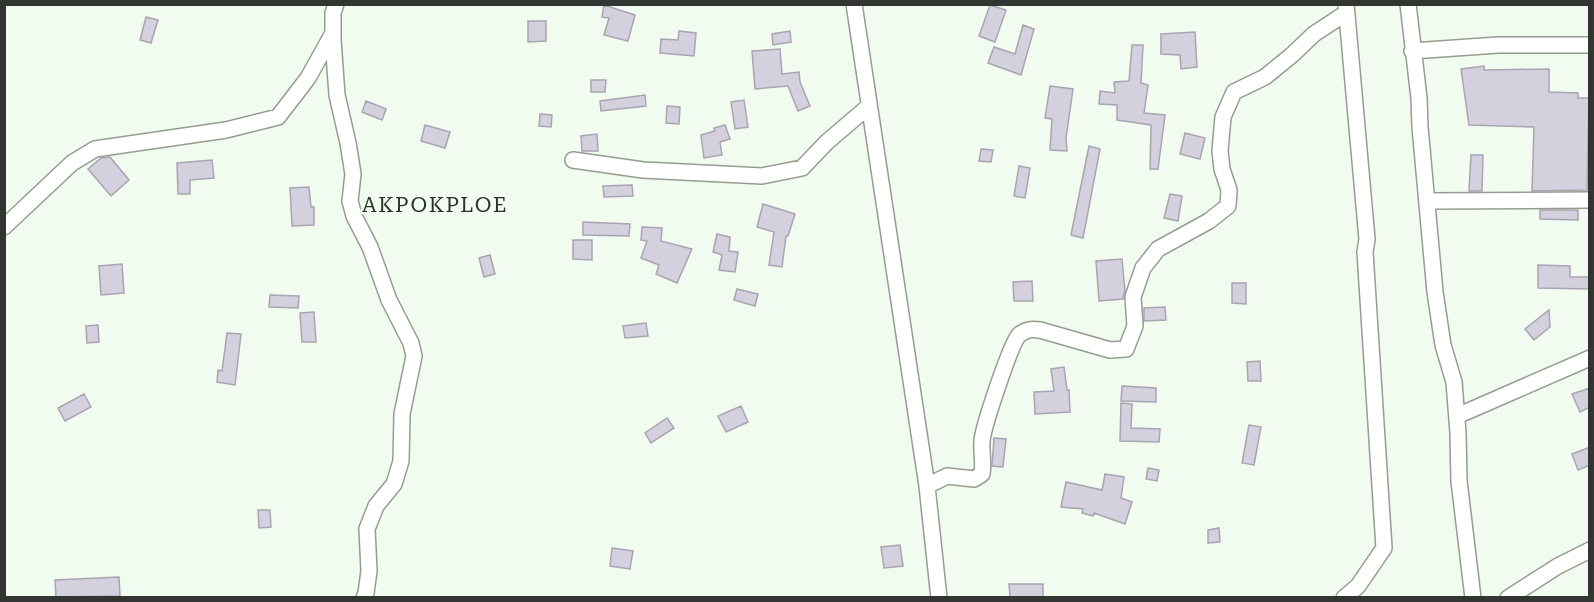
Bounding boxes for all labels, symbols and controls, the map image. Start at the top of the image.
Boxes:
district label: AKPOKPLOE [362,193,508,217]

